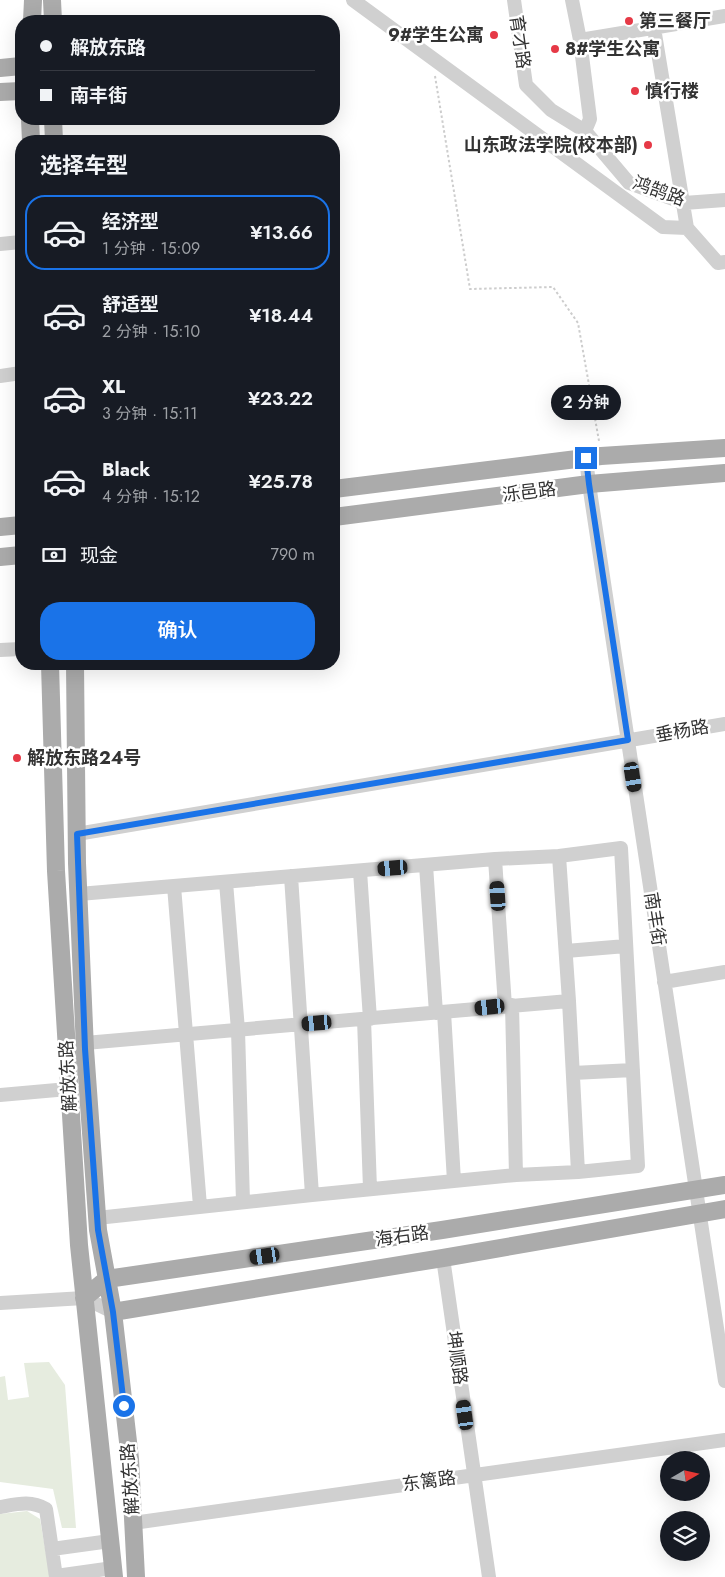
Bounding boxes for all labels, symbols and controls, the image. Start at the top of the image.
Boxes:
place label: 第三餐厅 [639,8,711,34]
street label: 育才路 [503,13,537,71]
marker: 第三餐厅 [623,15,635,27]
place label: 9#学生公寓 [388,22,484,48]
marker: 9#学生公寓 [488,29,500,41]
text: 解放东路 [70,34,146,61]
place label: 8#学生公寓 [565,36,660,62]
marker: 8#学生公寓 [549,43,561,55]
place label: 慎行楼 [645,78,699,104]
text: 南丰街 [70,82,127,109]
marker: 慎行楼 [629,85,641,97]
place label: 山东政法学院(校本部) [464,132,638,158]
marker: 山东政法学院(校本部) [642,139,654,151]
text: 选择车型 [40,149,128,181]
street label: 鸿鹄路 [629,170,689,212]
text: 经济型 [102,208,159,235]
icon: car [42,210,87,255]
text: ¥13.66 [250,219,313,246]
text: 1 分钟 · 15:09 [102,237,200,260]
text: 舒适型 [102,291,159,318]
icon: car [42,293,87,338]
text: ¥18.44 [249,302,313,329]
text: 2 分钟 · 15:10 [102,320,200,343]
text: XL [102,373,125,400]
icon: car [42,376,87,421]
text: ¥23.22 [248,385,313,412]
callout: 2 分钟 [551,386,621,420]
text: 2 分钟 [563,391,609,414]
text: 3 分钟 · 15:11 [102,402,197,425]
route end [575,447,597,469]
text: Black [102,456,150,483]
icon: car [42,459,87,504]
text: ¥25.78 [249,468,313,495]
street label: 泺邑路 [501,476,557,508]
text: 4 分钟 · 15:12 [102,485,200,508]
icon: cash [40,541,68,569]
text: 现金 [80,542,118,569]
text: 790 m [271,543,315,566]
button: 确认 [40,602,315,660]
street label: 垂杨路 [653,714,711,748]
place label: 解放东路24号 [27,745,141,771]
marker: 解放东路24号 [11,752,23,764]
car [623,761,642,793]
car [377,859,408,877]
car [489,881,506,911]
street label: 南丰街 [638,890,672,948]
car [474,998,505,1016]
car [301,1014,332,1032]
street label: 解放东路 [53,1039,83,1113]
street label: 海右路 [373,1219,431,1253]
car [249,1246,280,1266]
street label: 坤顺路 [440,1329,474,1387]
route start [113,1395,135,1417]
car [455,1399,474,1431]
street label: 解放东路 [115,1442,145,1516]
north arrow [660,1451,710,1501]
map controls [660,1451,710,1561]
street label: 东篱路 [400,1464,458,1498]
button: layers [660,1511,710,1561]

